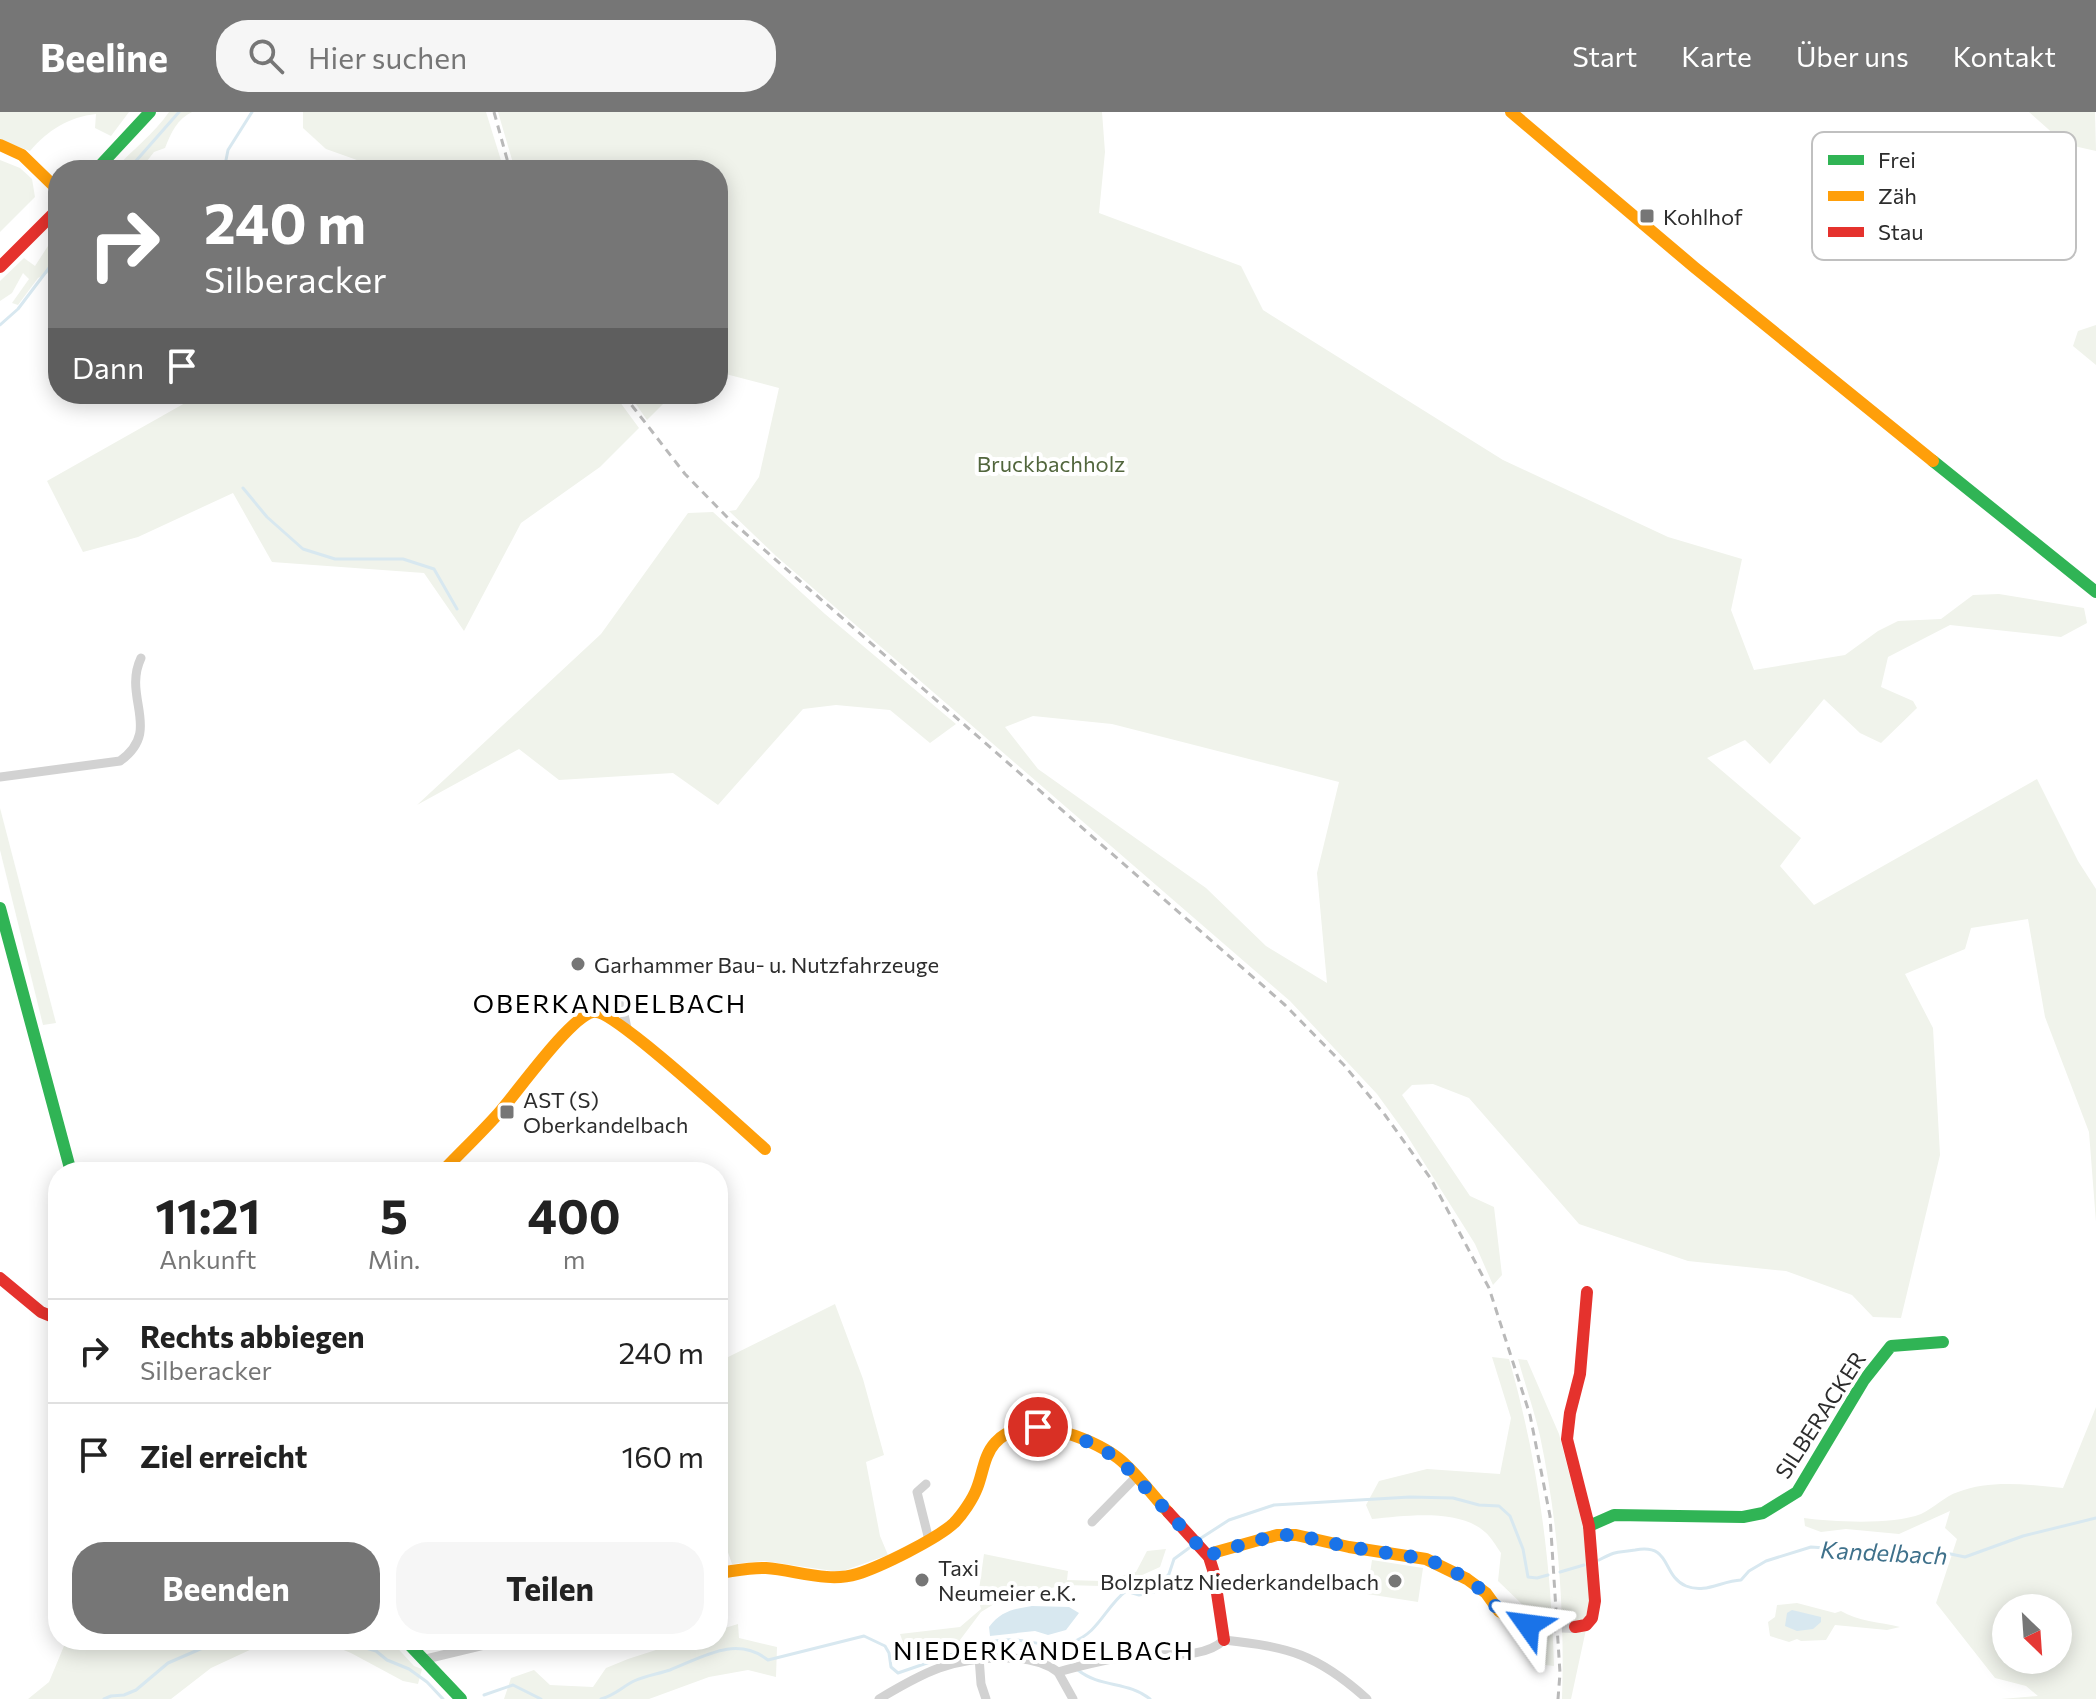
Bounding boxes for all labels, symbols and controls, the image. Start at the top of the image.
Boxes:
search box [216,20,776,92]
text: Beeline [40,33,168,80]
icon: search [244,34,288,78]
text: Hier suchen [308,38,467,75]
text: Start [1572,39,1637,73]
text: Karte [1681,39,1752,73]
text: Über uns [1796,39,1909,73]
text: Kontakt [1953,39,2056,73]
legend [1812,132,2076,260]
text: Frei [1878,146,1916,173]
text: Zäh [1878,182,1917,209]
text: 240 m [204,187,366,256]
icon: right [72,192,176,296]
place label: Kohlhof [1663,203,1743,230]
marker: Kohlhof [1638,207,1656,225]
text: Stau [1878,218,1924,245]
text: Silberacker [204,256,387,300]
icon: arrive [160,344,204,388]
text: Dann [72,348,144,385]
park label: Bruckbachholz [977,450,1125,477]
place label: Garhammer Bau- u. Nutzfahrzeuge [594,951,939,978]
marker: Garhammer Bau- u. Nutzfahrzeuge [569,955,587,973]
district label: OBERKANDELBACH [473,987,747,1018]
place label: AST (S) Oberkandelbach [523,1086,688,1138]
marker: AST (S) Oberkandelbach [498,1103,516,1121]
text: 11:21 [155,1185,260,1244]
text: 5 [380,1185,408,1244]
text: 400 [528,1185,621,1244]
text: Ankunft [159,1243,256,1274]
text: Min. [368,1243,420,1274]
text: m [563,1243,585,1274]
text: Rechts abbiegen [140,1317,365,1354]
icon: right [72,1329,116,1373]
text: 240 m [618,1333,704,1370]
street label: SILBERACKER [1769,1346,1871,1483]
text: Silberacker [140,1354,272,1385]
pin [1004,1393,1072,1461]
icon: arrive [1016,1405,1060,1449]
icon: arrive [72,1433,116,1477]
text: Ziel erreicht [140,1437,308,1474]
text: 160 m [621,1437,704,1474]
water label: Kandelbach [1820,1534,1948,1570]
button: Beenden [72,1542,380,1634]
button: Teilen [396,1542,704,1634]
place label: Taxi Neumeier e.K. [938,1554,1076,1606]
place label: Bolzplatz Niederkandelbach [1100,1568,1379,1595]
marker: Taxi Neumeier e.K. [913,1571,931,1589]
marker: Bolzplatz Niederkandelbach [1386,1572,1404,1590]
position arrow [1486,1583,1570,1667]
north arrow [1992,1594,2072,1674]
map controls [1992,1594,2072,1674]
district label: NIEDERKANDELBACH [893,1634,1195,1665]

